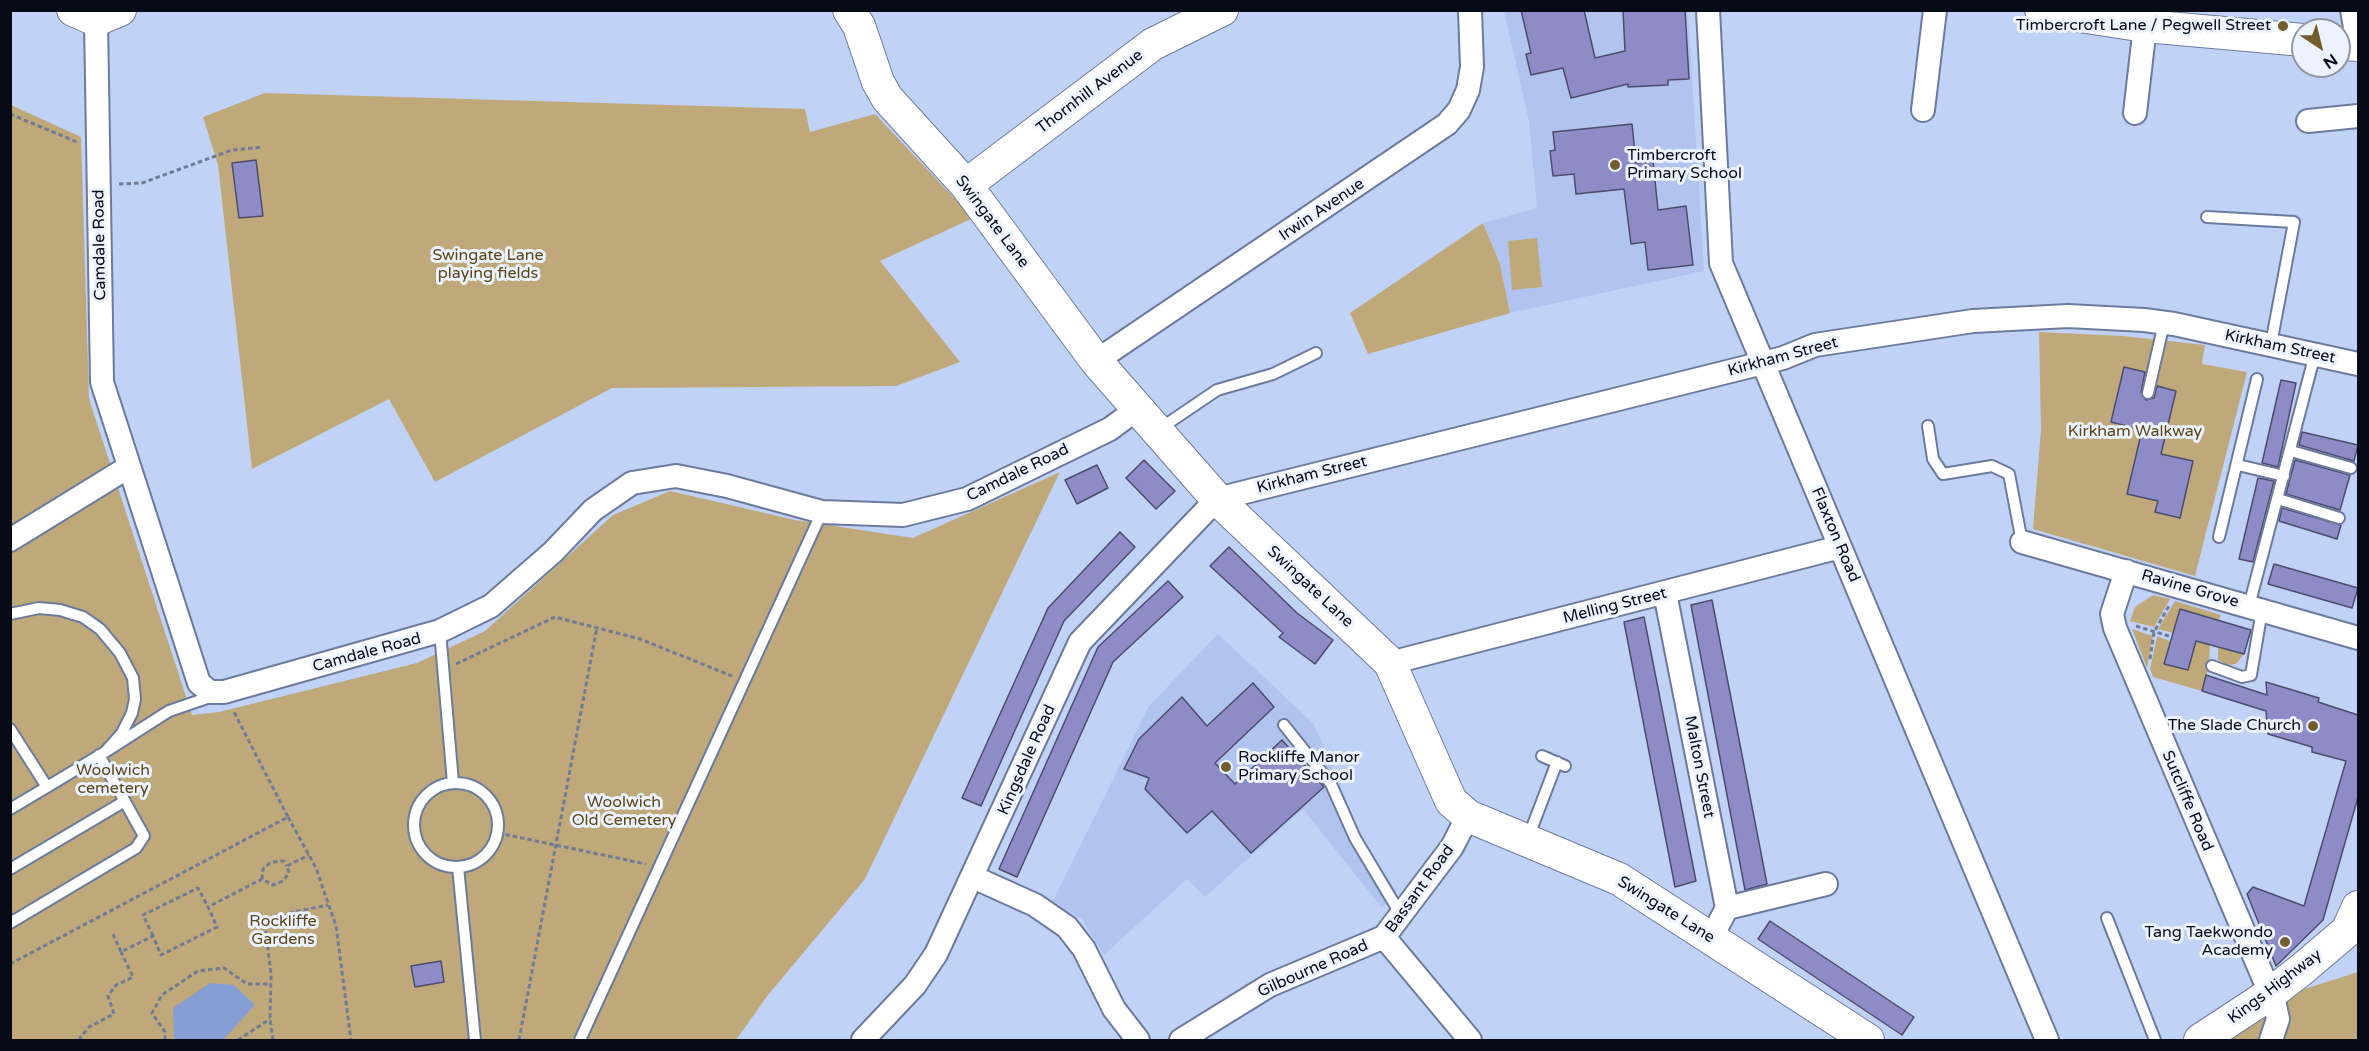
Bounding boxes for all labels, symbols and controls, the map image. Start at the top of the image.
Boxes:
place label: Timbercroft Lane / Pegwell Street [2016,16,2271,36]
north arrow [2291,18,2351,78]
marker: Timbercroft Lane / Pegwell Street [2276,19,2290,33]
street label: Thornhill Avenue [1033,46,1147,138]
text: N [2319,49,2341,73]
place label: Timbercroft Primary School [1627,146,1742,184]
marker: Timbercroft Primary School [1608,158,1622,172]
street label: Swingate Lane [951,172,1033,272]
street label: Irwin Avenue [1276,175,1368,245]
street label: Camdale Road [89,189,111,301]
park label: Swingate Lane playing fields [433,246,543,284]
street label: Kirkham Street [2223,326,2337,368]
street label: Kirkham Street [1726,333,1840,381]
park label: Kirkham Walkway [2068,422,2202,442]
street label: Camdale Road [964,440,1072,506]
street label: Kirkham Street [1255,452,1369,498]
street label: Flaxton Road [1806,485,1864,585]
street label: Swingate Lane [1263,542,1357,632]
street label: Ravine Grove [2139,566,2241,612]
street label: Melling Street [1561,584,1669,628]
street label: Camdale Road [311,629,423,677]
street label: Kingsdale Road [994,702,1060,818]
street label: Malton Street [1680,714,1718,820]
place label: The Slade Church [2168,716,2301,736]
marker: The Slade Church [2306,719,2320,733]
place label: Rockliffe Manor Primary School [1238,748,1360,786]
street label: Sutcliffe Road [2157,748,2217,854]
marker: Rockliffe Manor Primary School [1219,760,1233,774]
park label: Woolwich cemetery [76,761,150,799]
park label: Woolwich Old Cemetery [572,793,676,831]
street label: Bassant Road [1382,841,1458,937]
street label: Swingate Lane [1614,872,1718,948]
park label: Rockliffe Gardens [249,912,317,950]
place label: Tang Taekwondo Academy [2144,923,2273,961]
marker: Tang Taekwondo Academy [2278,935,2292,949]
street label: Gilbourne Road [1255,936,1371,1002]
street label: Kings Highway [2224,946,2326,1028]

